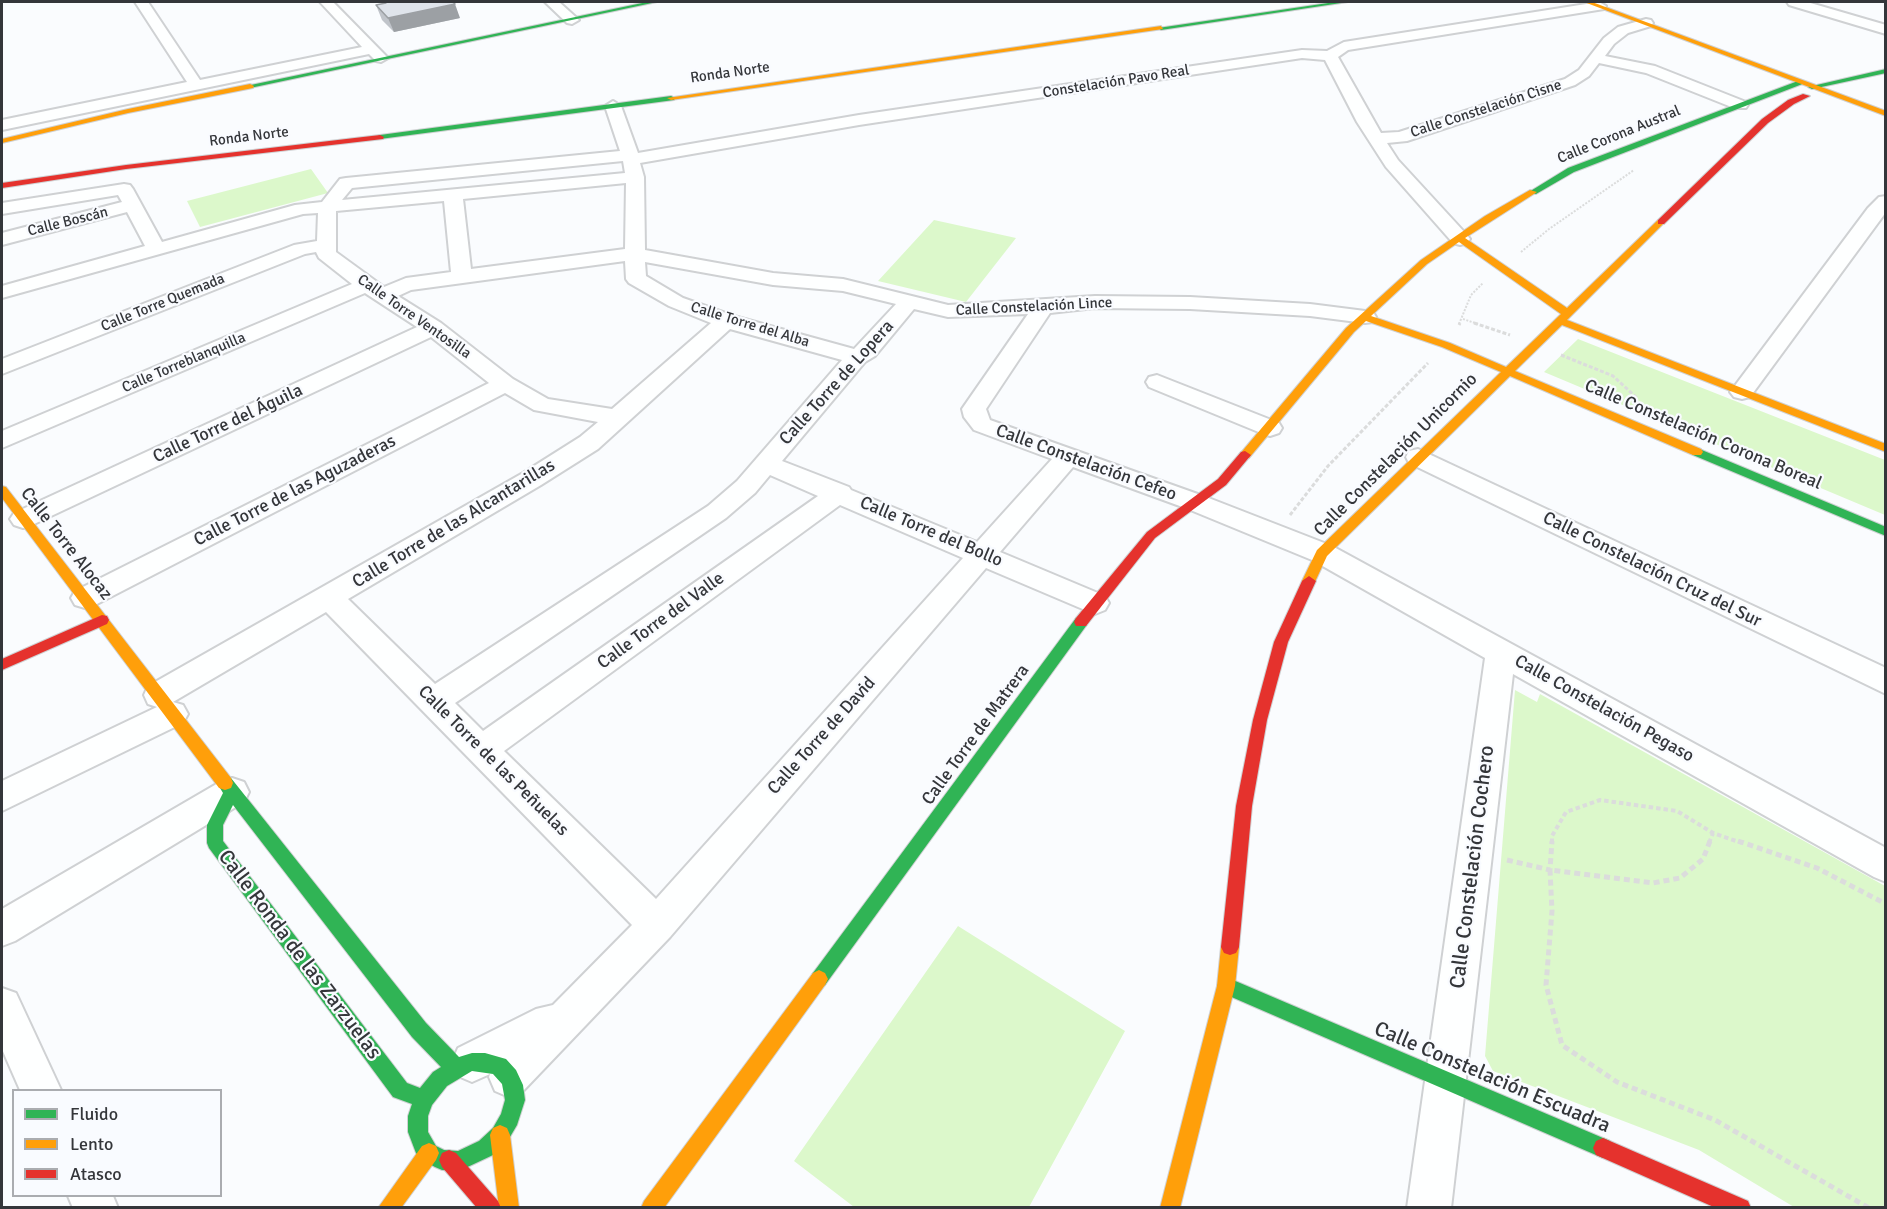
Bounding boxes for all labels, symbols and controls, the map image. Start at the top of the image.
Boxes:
street label: Ronda Norte [689,59,771,87]
street label: Constelación Pavo Real [1041,62,1191,102]
street label: Calle Constelación Cisne [1408,76,1564,142]
street label: Calle Corona Austral [1555,102,1683,168]
street label: Ronda Norte [208,123,290,151]
street label: Calle Boscán [26,203,110,241]
street label: Calle Torre Quemada [99,270,227,336]
street label: Calle Torre Ventosilla [354,271,474,363]
street label: Calle Constelación Lince [955,294,1113,320]
street label: Calle Torre del Alba [688,298,812,352]
street label: Calle Torre de Lopera [775,316,899,450]
street label: Calle Torreblanquilla [119,329,249,397]
street label: Calle Constelación Unicornio [1310,369,1482,541]
street label: Calle Constelación Corona Boreal [1581,375,1825,495]
street label: Calle Torre del Águila [150,380,306,468]
street label: Calle Constelación Cefeo [993,420,1179,506]
street label: Calle Torre de las Aguzaderas [190,431,400,551]
street label: Calle Torre de las Alcantarillas [349,455,559,593]
street label: Calle Torre Alocaz [15,484,117,604]
street label: Calle Torre del Bollo [856,492,1006,572]
street label: Calle Constelación Cruz del Sur [1539,508,1765,632]
street label: Calle Torre del Valle [593,568,729,674]
street label: Calle Constelación Pegaso [1511,651,1697,767]
street label: Calle Torre de Matrera [918,660,1034,810]
street label: Calle Torre de David [764,673,880,799]
street label: Calle Torre de las Peñuelas [413,681,573,841]
street label: Calle Constelación Cochero [1446,744,1500,990]
street label: Calle Ronda de las Zarzuelas [212,845,386,1065]
street label: Calle Constelación Escuadra [1370,1017,1614,1139]
legend [12,1089,222,1197]
text: Fluido [70,1103,118,1125]
text: Lento [70,1133,113,1155]
text: Atasco [70,1163,122,1185]

